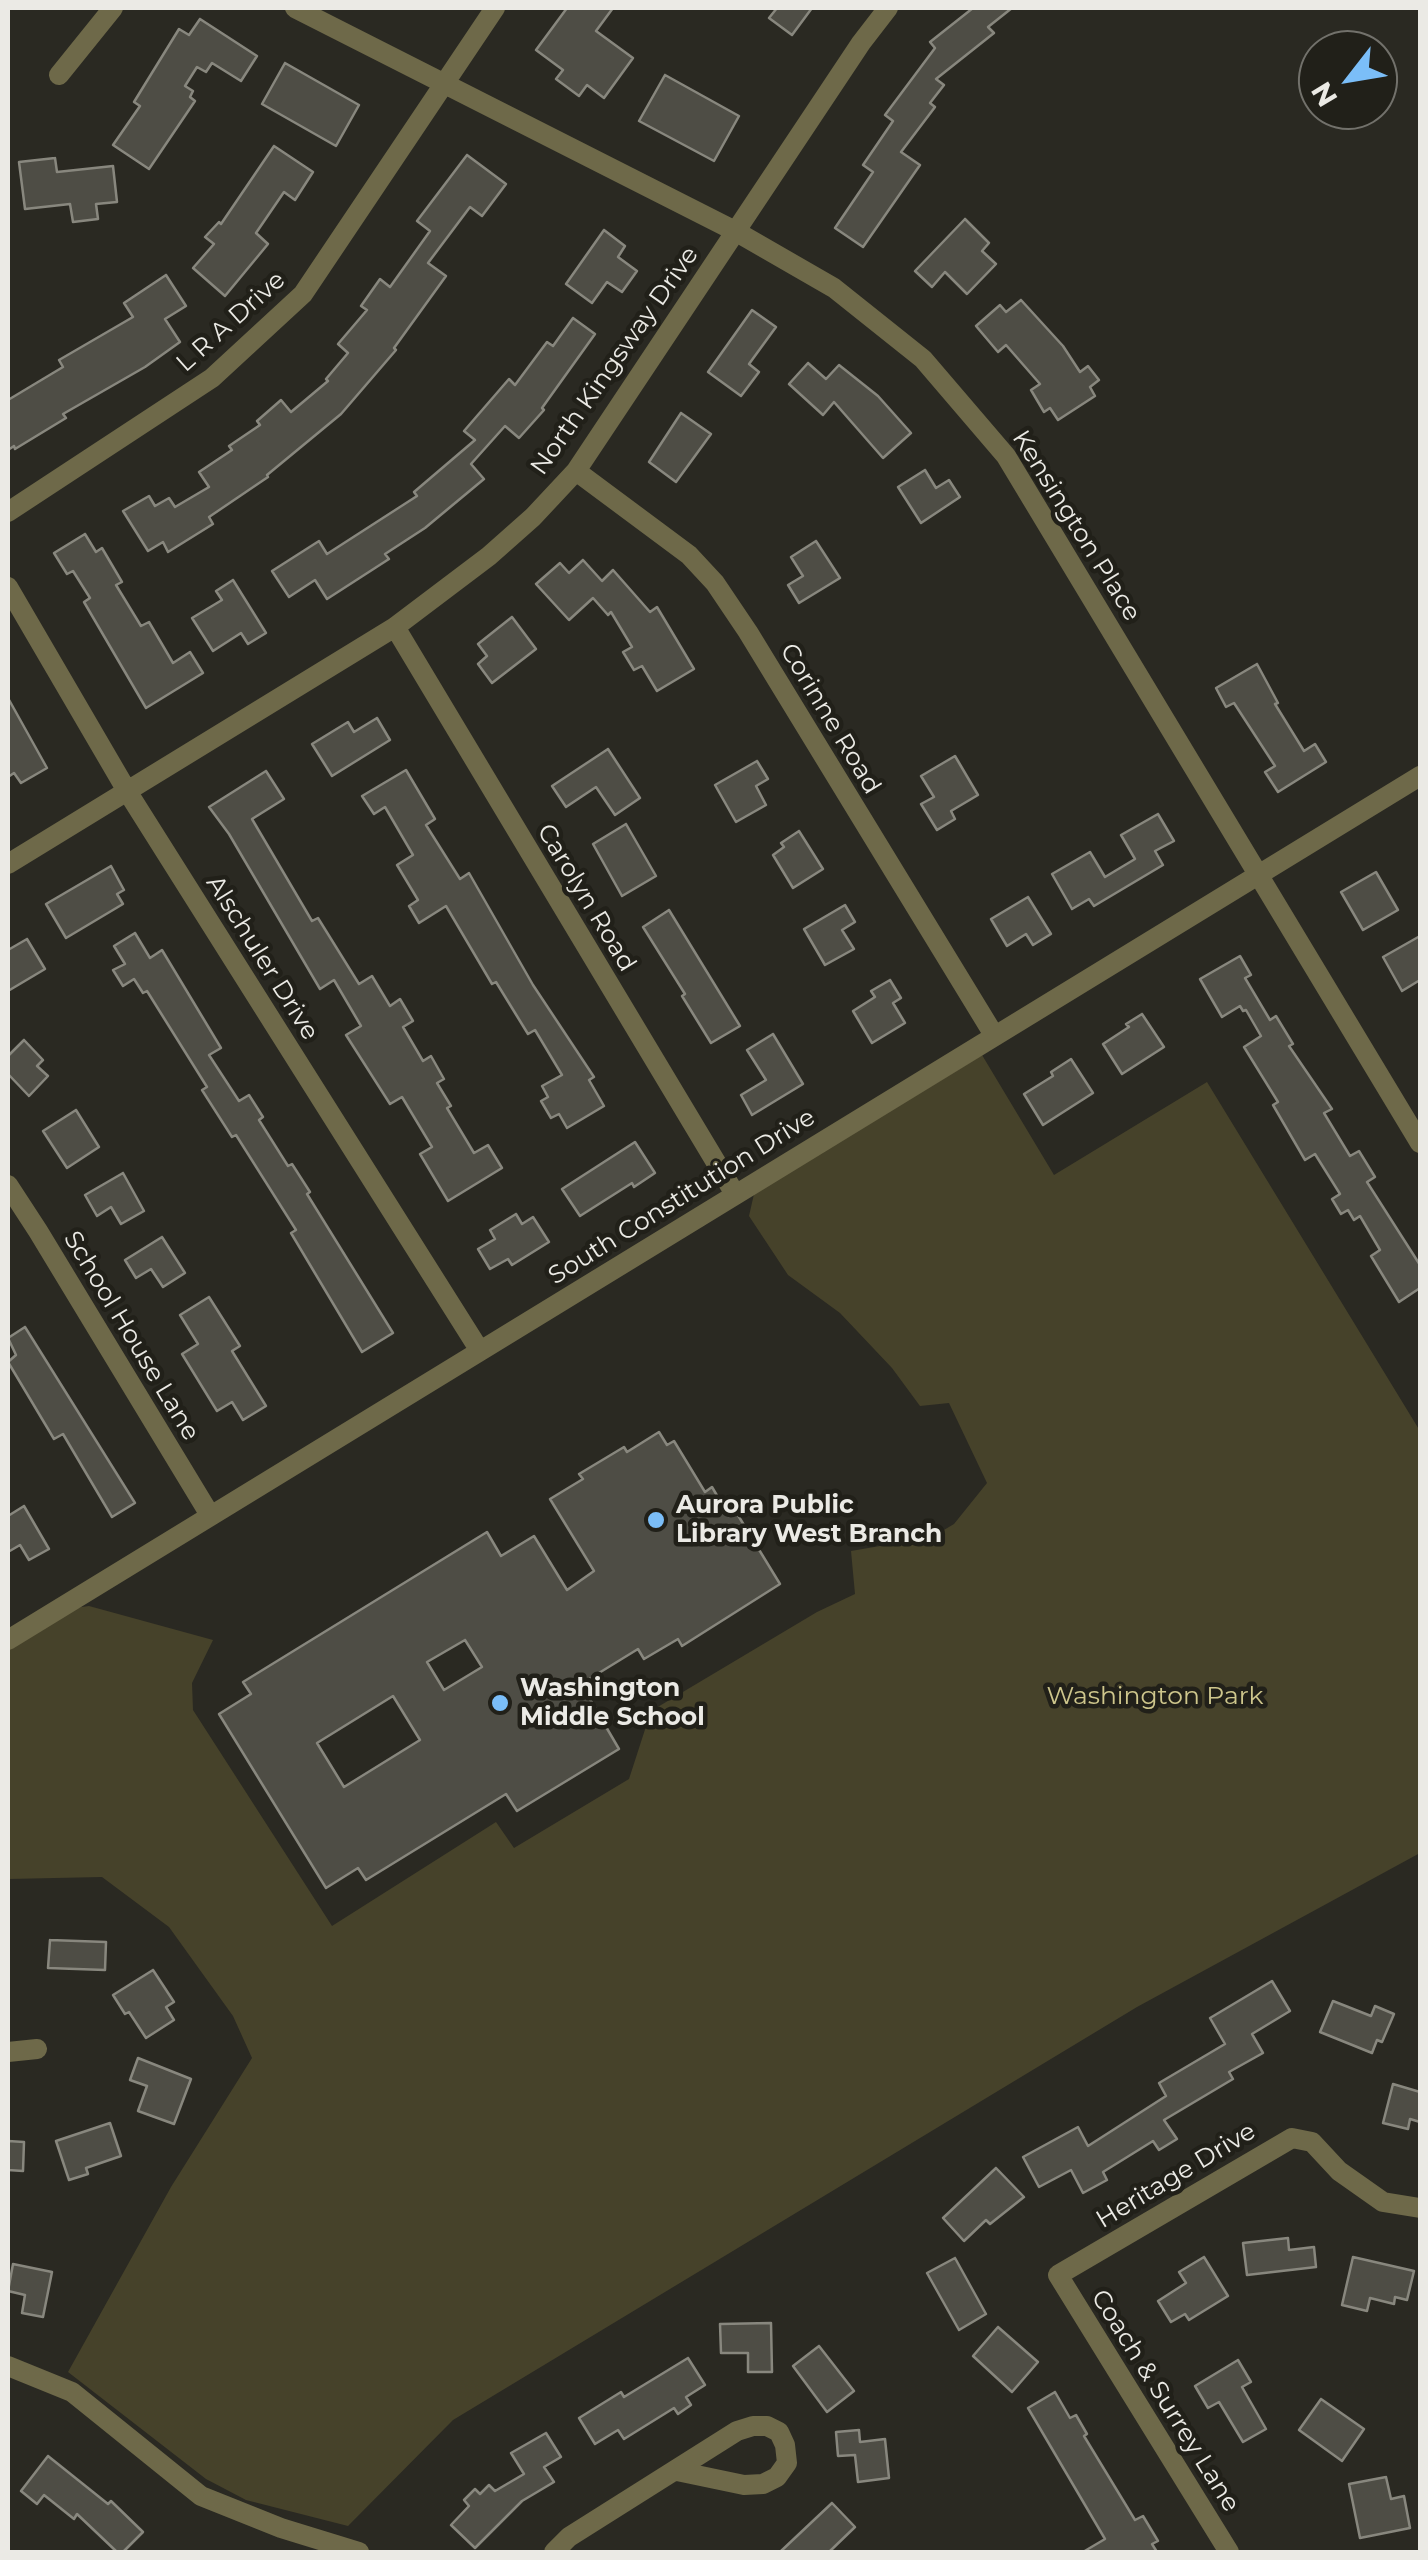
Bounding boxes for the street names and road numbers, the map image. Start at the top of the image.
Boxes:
street label: North Kingsway Drive [525,241,705,481]
street label: L R A Drive [170,265,292,379]
street label: Kensington Place [1005,425,1147,627]
street label: Corinne Road [773,638,887,800]
street label: Carolyn Road [530,819,642,977]
street label: Alschuler Drive [199,870,325,1046]
street label: South Constitution Drive [543,1103,821,1291]
street label: School House Lane [57,1226,205,1446]
street label: Heritage Drive [1091,2117,1261,2235]
street label: Coach & Surrey Lane [1084,2284,1246,2518]

